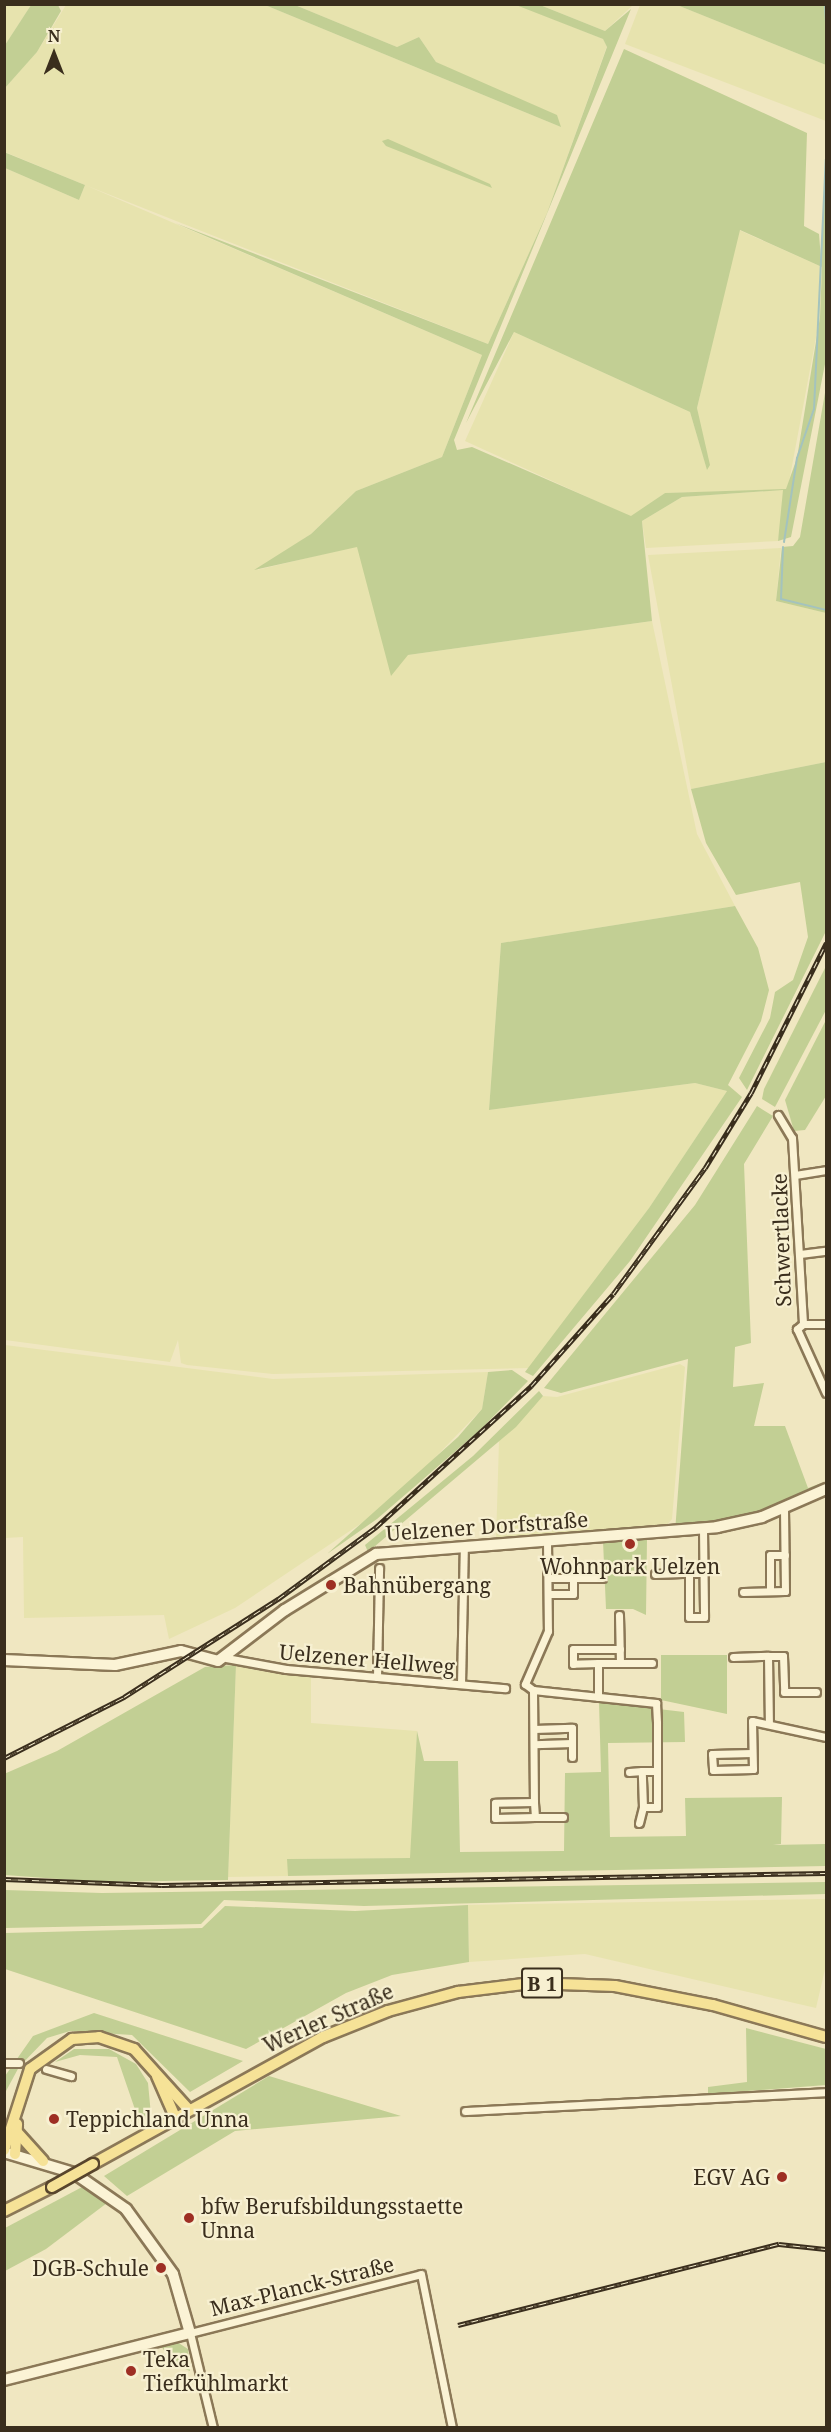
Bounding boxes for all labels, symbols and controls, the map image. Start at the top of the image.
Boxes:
north arrow [24,24,84,84]
text: N [48,25,60,47]
street label: Schwertlacke [766,1173,796,1307]
street label: Uelzener Dorfstraße [385,1506,589,1546]
marker: Wohnpark Uelzen [623,1537,637,1551]
place label: Wohnpark Uelzen [540,1553,720,1579]
place label: Bahnübergang [343,1572,491,1598]
marker: Bahnübergang [324,1578,338,1592]
street label: Uelzener Hellweg [278,1639,456,1679]
road number: B 1 [521,1966,563,2000]
street label: Werler Straße [259,1978,397,2058]
place label: Teppichland Unna [66,2106,249,2132]
marker: Teppichland Unna [47,2112,61,2126]
place label: EGV AG [693,2164,770,2190]
marker: EGV AG [775,2170,789,2184]
place label: bfw Berufsbildungsstaette Unna [201,2193,463,2243]
marker: bfw Berufsbildungsstaette Unna [182,2211,196,2225]
street label: Max-Planck-Straße [207,2251,397,2321]
place label: DGB-Schule [32,2255,149,2281]
marker: DGB-Schule [154,2261,168,2275]
place label: Teka Tiefkühlmarkt [143,2346,288,2396]
marker: Teka Tiefkühlmarkt [124,2364,138,2378]

